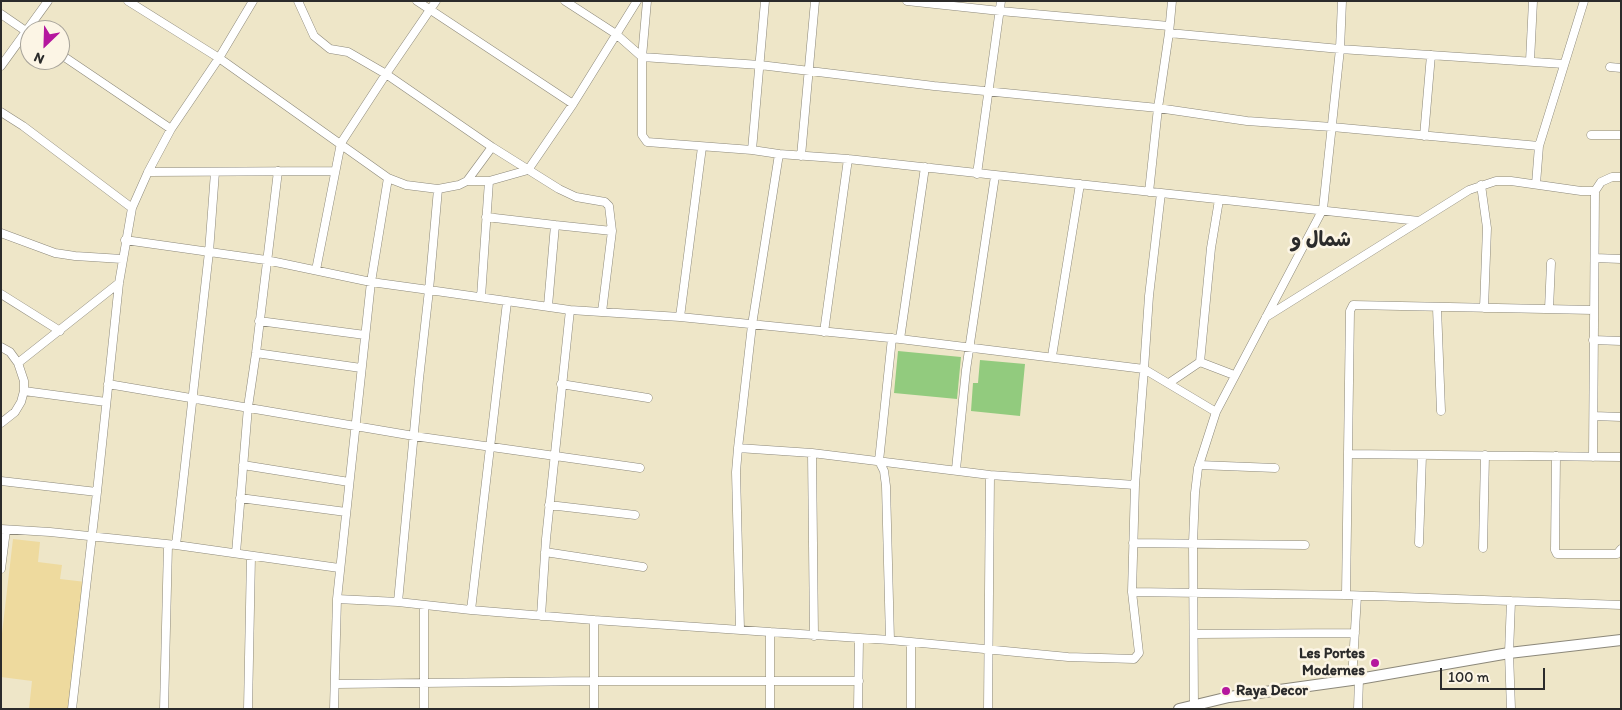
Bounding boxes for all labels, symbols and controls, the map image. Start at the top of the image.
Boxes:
north arrow [20,20,70,70]
text: N [31,49,47,68]
district label: شمال و [1291,229,1351,253]
place label: Les Portes Modernes [1299,645,1365,680]
marker: Les Portes Modernes [1369,657,1381,669]
scale bar [1442,658,1547,690]
text: 100 m [1448,668,1489,686]
place label: Raya Decor [1236,682,1308,700]
marker: Raya Decor [1220,685,1232,697]

